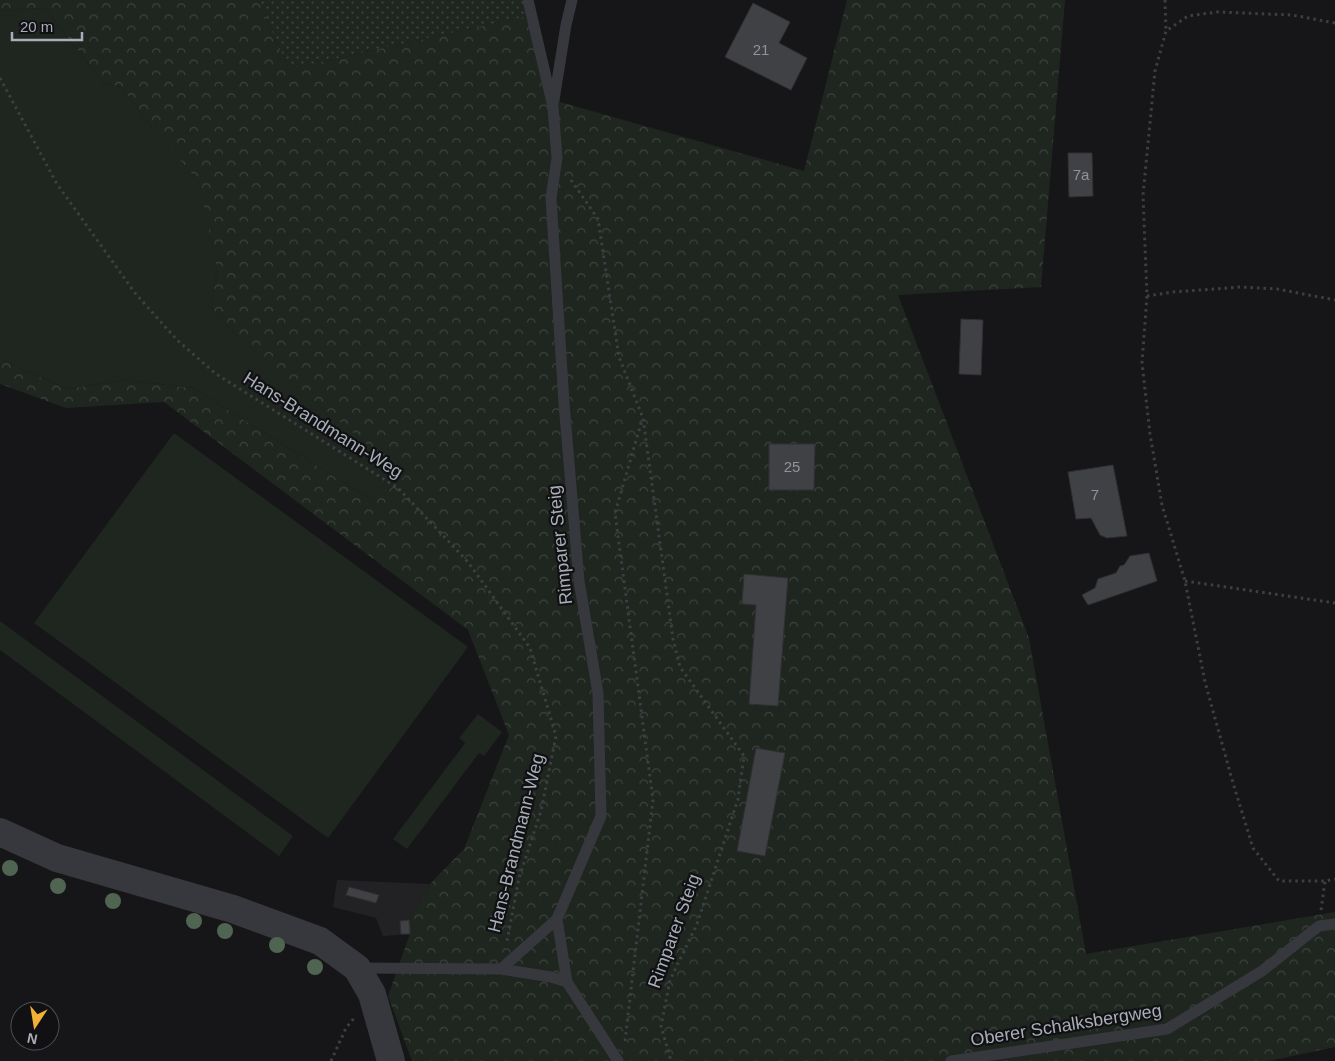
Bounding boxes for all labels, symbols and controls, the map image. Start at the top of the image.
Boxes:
scale bar [12,10,82,42]
text: 20 m [20,18,53,35]
house number: 21 [753,41,769,58]
house number: 7a [1073,166,1090,183]
street label: Hans-Brandmann-Weg [240,368,406,482]
house number: 25 [784,458,800,475]
street label: Rimparer Steig [544,484,576,606]
house number: 7 [1091,486,1099,503]
street label: Hans-Brandmann-Weg [484,751,548,935]
street label: Rimparer Steig [644,871,704,991]
street label: Oberer Schalksbergweg [969,1000,1163,1050]
north arrow [10,1001,60,1051]
text: N [26,1030,39,1048]

